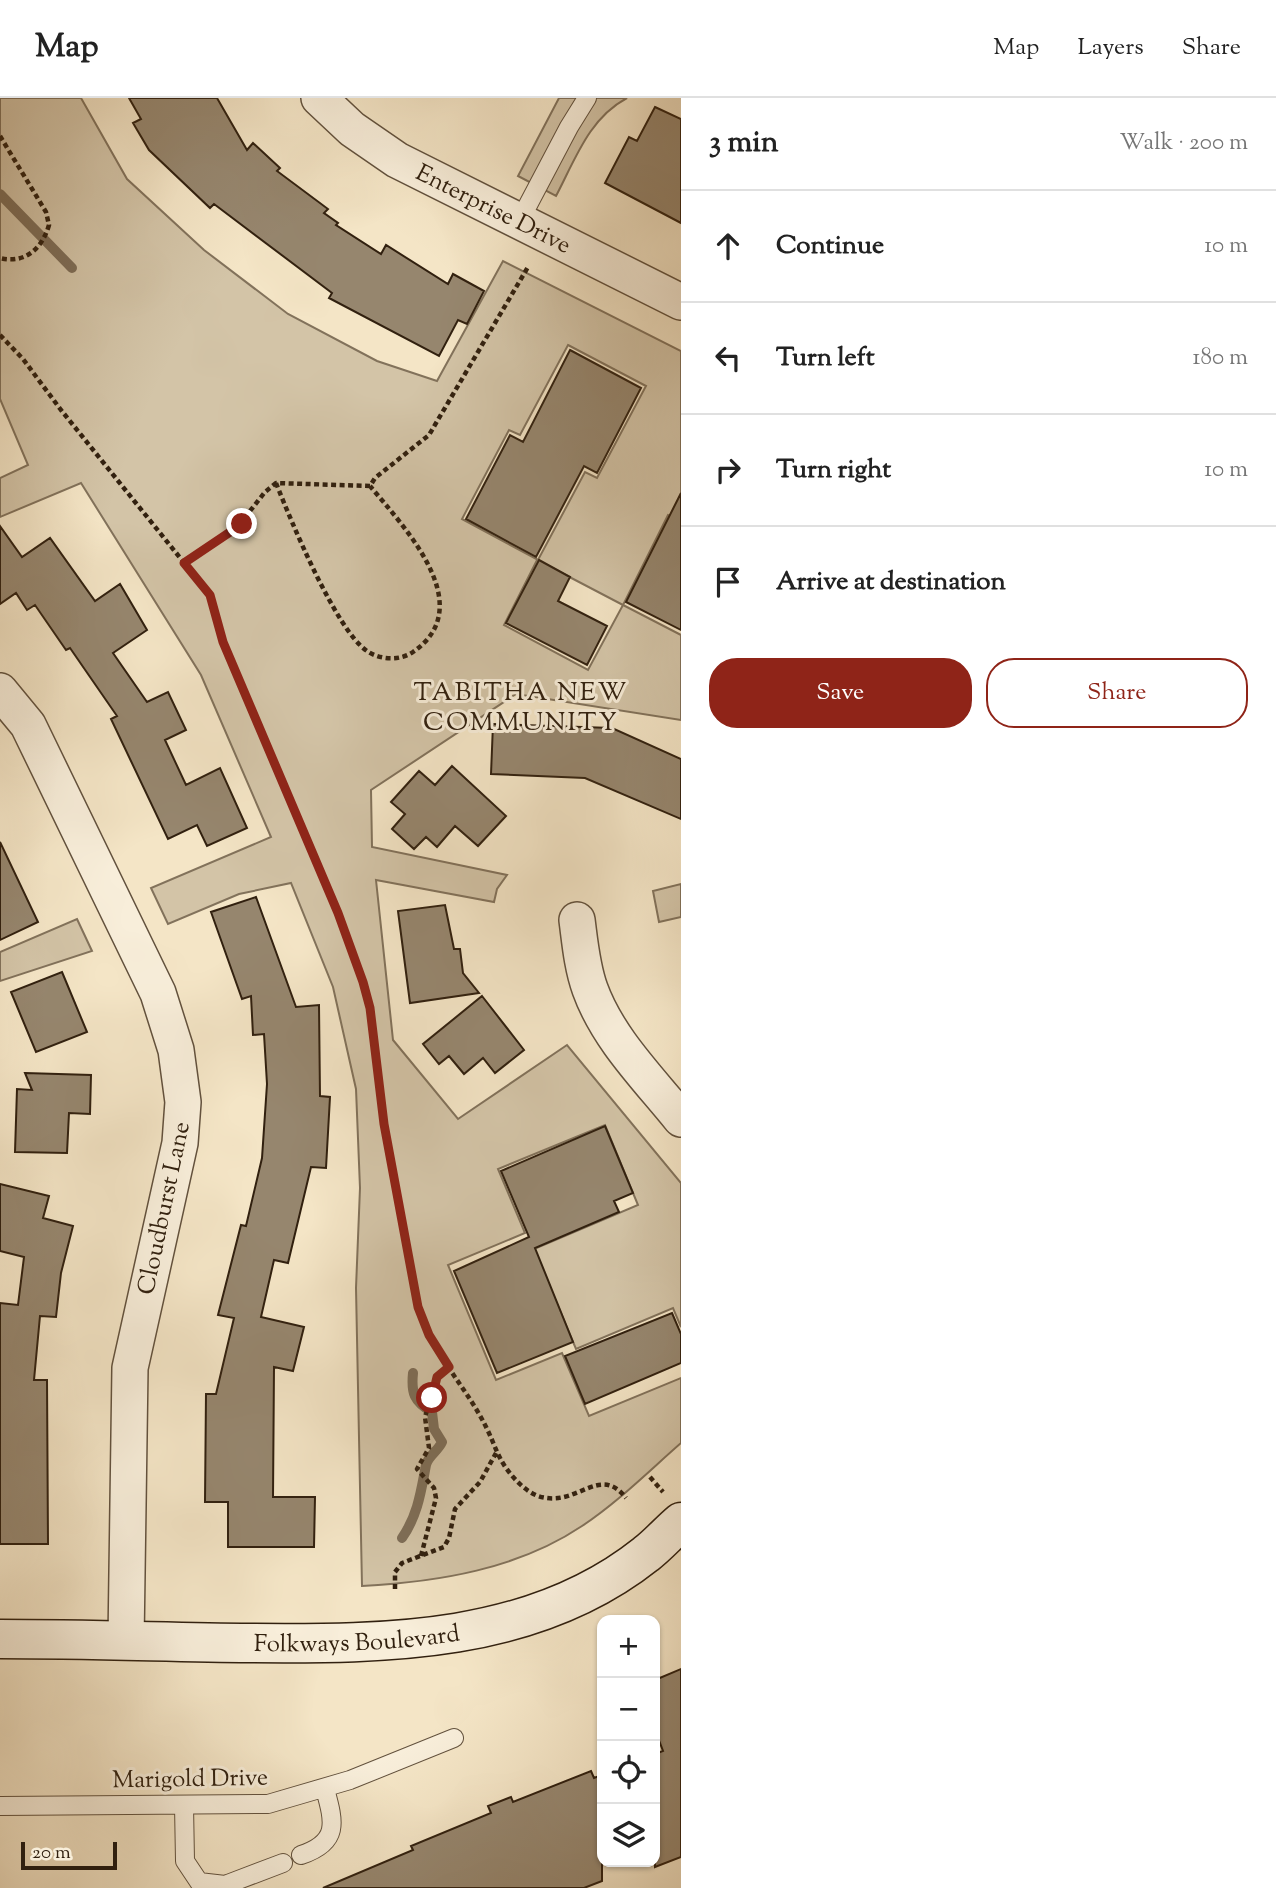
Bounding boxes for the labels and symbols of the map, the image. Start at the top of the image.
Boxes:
street label: Enterprise Drive [409,157,576,263]
route end [226,508,257,539]
district label: TABITHA NEW COMMUNITY [414,675,628,742]
street label: Cloudburst Lane [130,1119,200,1298]
route start [416,1382,447,1413]
street label: Folkways Boulevard [254,1617,463,1662]
street label: Marigold Drive [112,1762,268,1798]
scale bar [21,1839,117,1871]

